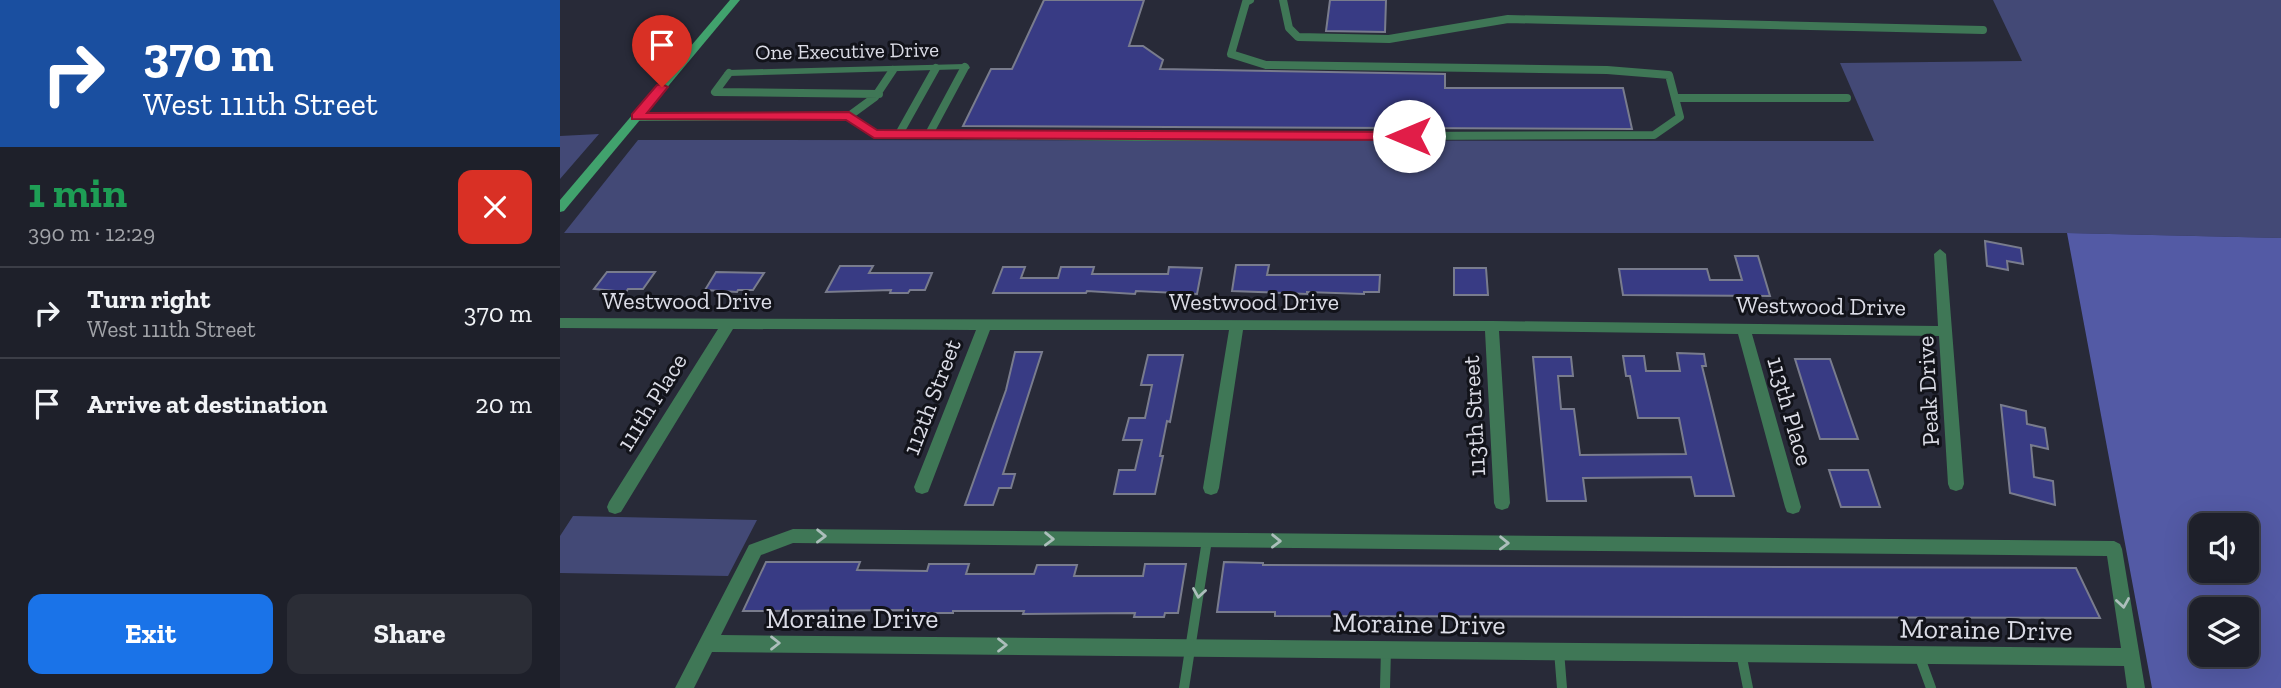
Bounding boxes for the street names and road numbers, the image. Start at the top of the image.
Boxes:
street label: One Executive Drive [755,36,939,65]
street label: Westwood Drive [602,286,772,315]
street label: Westwood Drive [1169,287,1339,316]
street label: Westwood Drive [1736,290,1906,321]
street label: 112th Street [896,335,967,459]
street label: Peak Drive [1910,335,1945,447]
street label: 111th Place [610,348,693,456]
street label: 113th Place [1761,353,1820,469]
street label: 113th Street [1456,355,1491,477]
street label: Moraine Drive [765,602,939,635]
street label: Moraine Drive [1332,605,1506,642]
street label: Moraine Drive [1899,611,2073,648]

